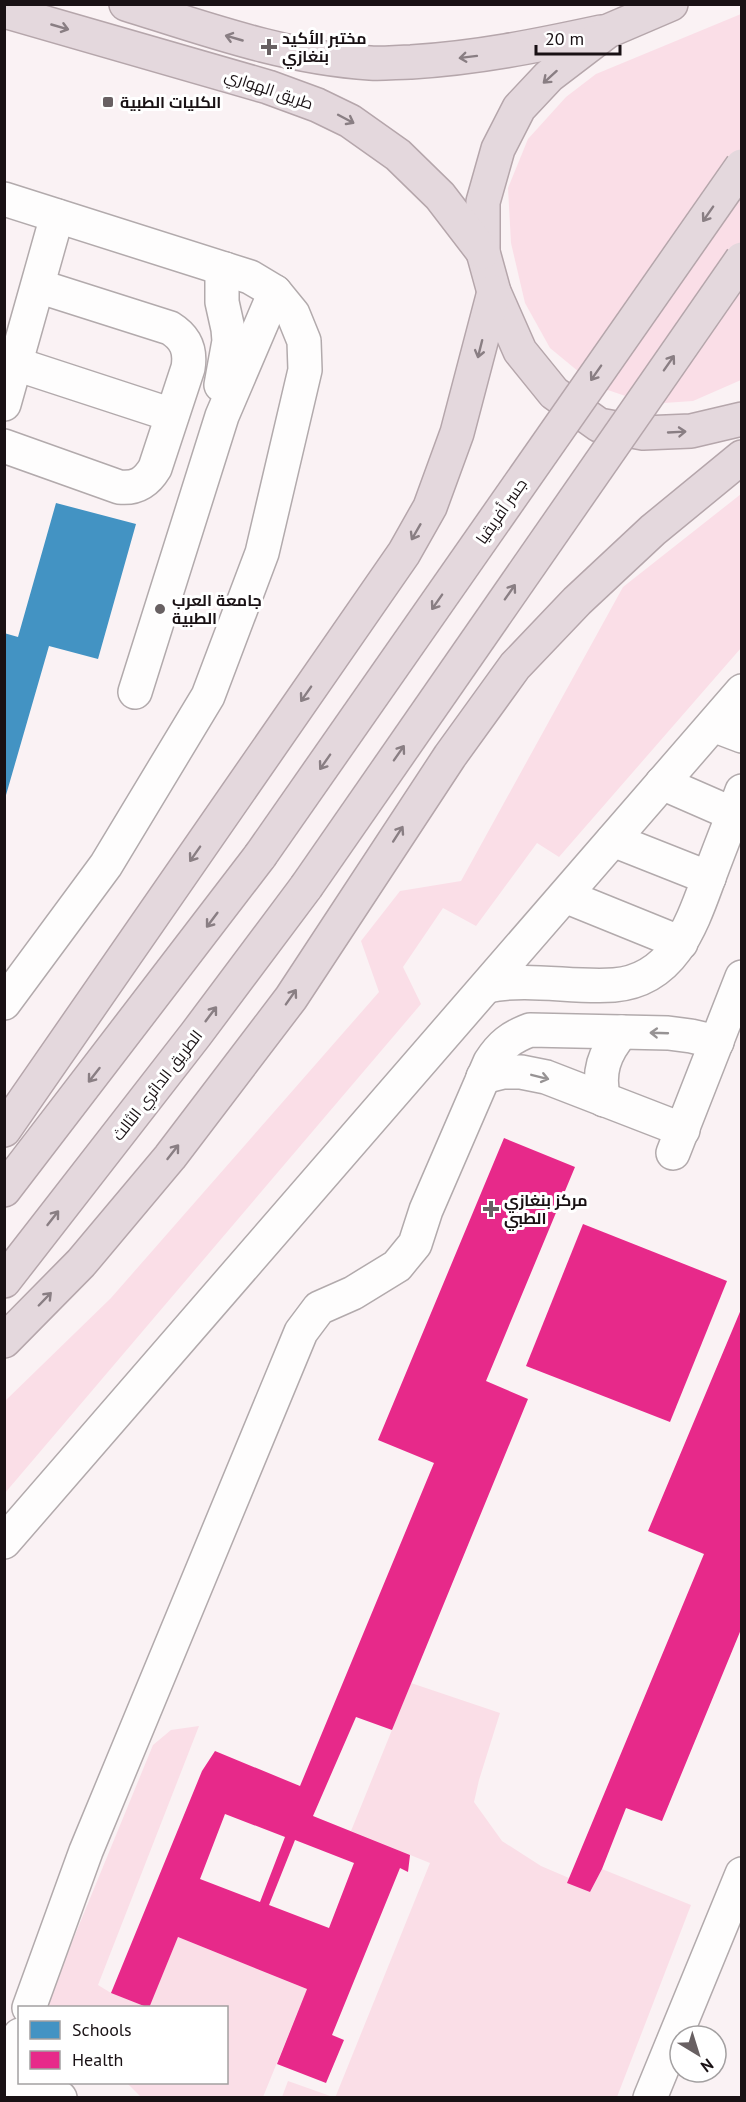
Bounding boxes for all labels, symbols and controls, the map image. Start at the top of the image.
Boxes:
scale bar [536,18,620,56]
one-way arrow [51,22,70,34]
text: 20 m [545,27,584,50]
place label: مختبر الأكيد بنغازي [282,28,367,69]
one-way arrow [225,32,244,43]
marker: مختبر الأكيد بنغازي [260,38,278,56]
one-way arrow [459,52,479,63]
street label: طريق الهواري [221,65,316,117]
one-way arrow [543,70,558,84]
place label: الكليات الطبية [120,92,221,112]
marker: الكليات الطبية [101,95,115,109]
one-way arrow [336,114,354,125]
one-way arrow [702,205,714,221]
one-way arrow [473,339,485,358]
one-way arrow [663,356,675,372]
one-way arrow [590,365,602,381]
one-way arrow [667,426,687,437]
street label: جسر أفريقيا [471,474,531,548]
one-way arrow [410,523,422,540]
one-way arrow [504,585,516,601]
place label: جامعة العرب الطبية [172,590,262,628]
one-way arrow [431,594,443,610]
marker: جامعة العرب الطبية [153,602,167,616]
one-way arrow [300,685,312,701]
one-way arrow [393,745,405,761]
one-way arrow [319,754,331,770]
one-way arrow [392,826,405,843]
one-way arrow [189,845,201,861]
one-way arrow [205,911,218,927]
one-way arrow [285,989,297,1005]
one-way arrow [205,1006,218,1022]
street label: الطريق الدائري الثالث [108,1026,209,1147]
one-way arrow [649,1028,669,1039]
one-way arrow [87,1067,100,1083]
one-way arrow [531,1071,550,1083]
one-way arrow [166,1144,179,1160]
place label: مركز بنغازي الطبي [504,1190,588,1231]
marker: مركز بنغازي الطبي [482,1200,500,1218]
one-way arrow [47,1210,60,1226]
one-way arrow [38,1292,53,1307]
legend [18,2006,228,2084]
text: Schools [72,2018,132,2041]
north arrow [668,2024,728,2084]
text: Health [72,2048,123,2071]
text: N [697,2055,718,2077]

